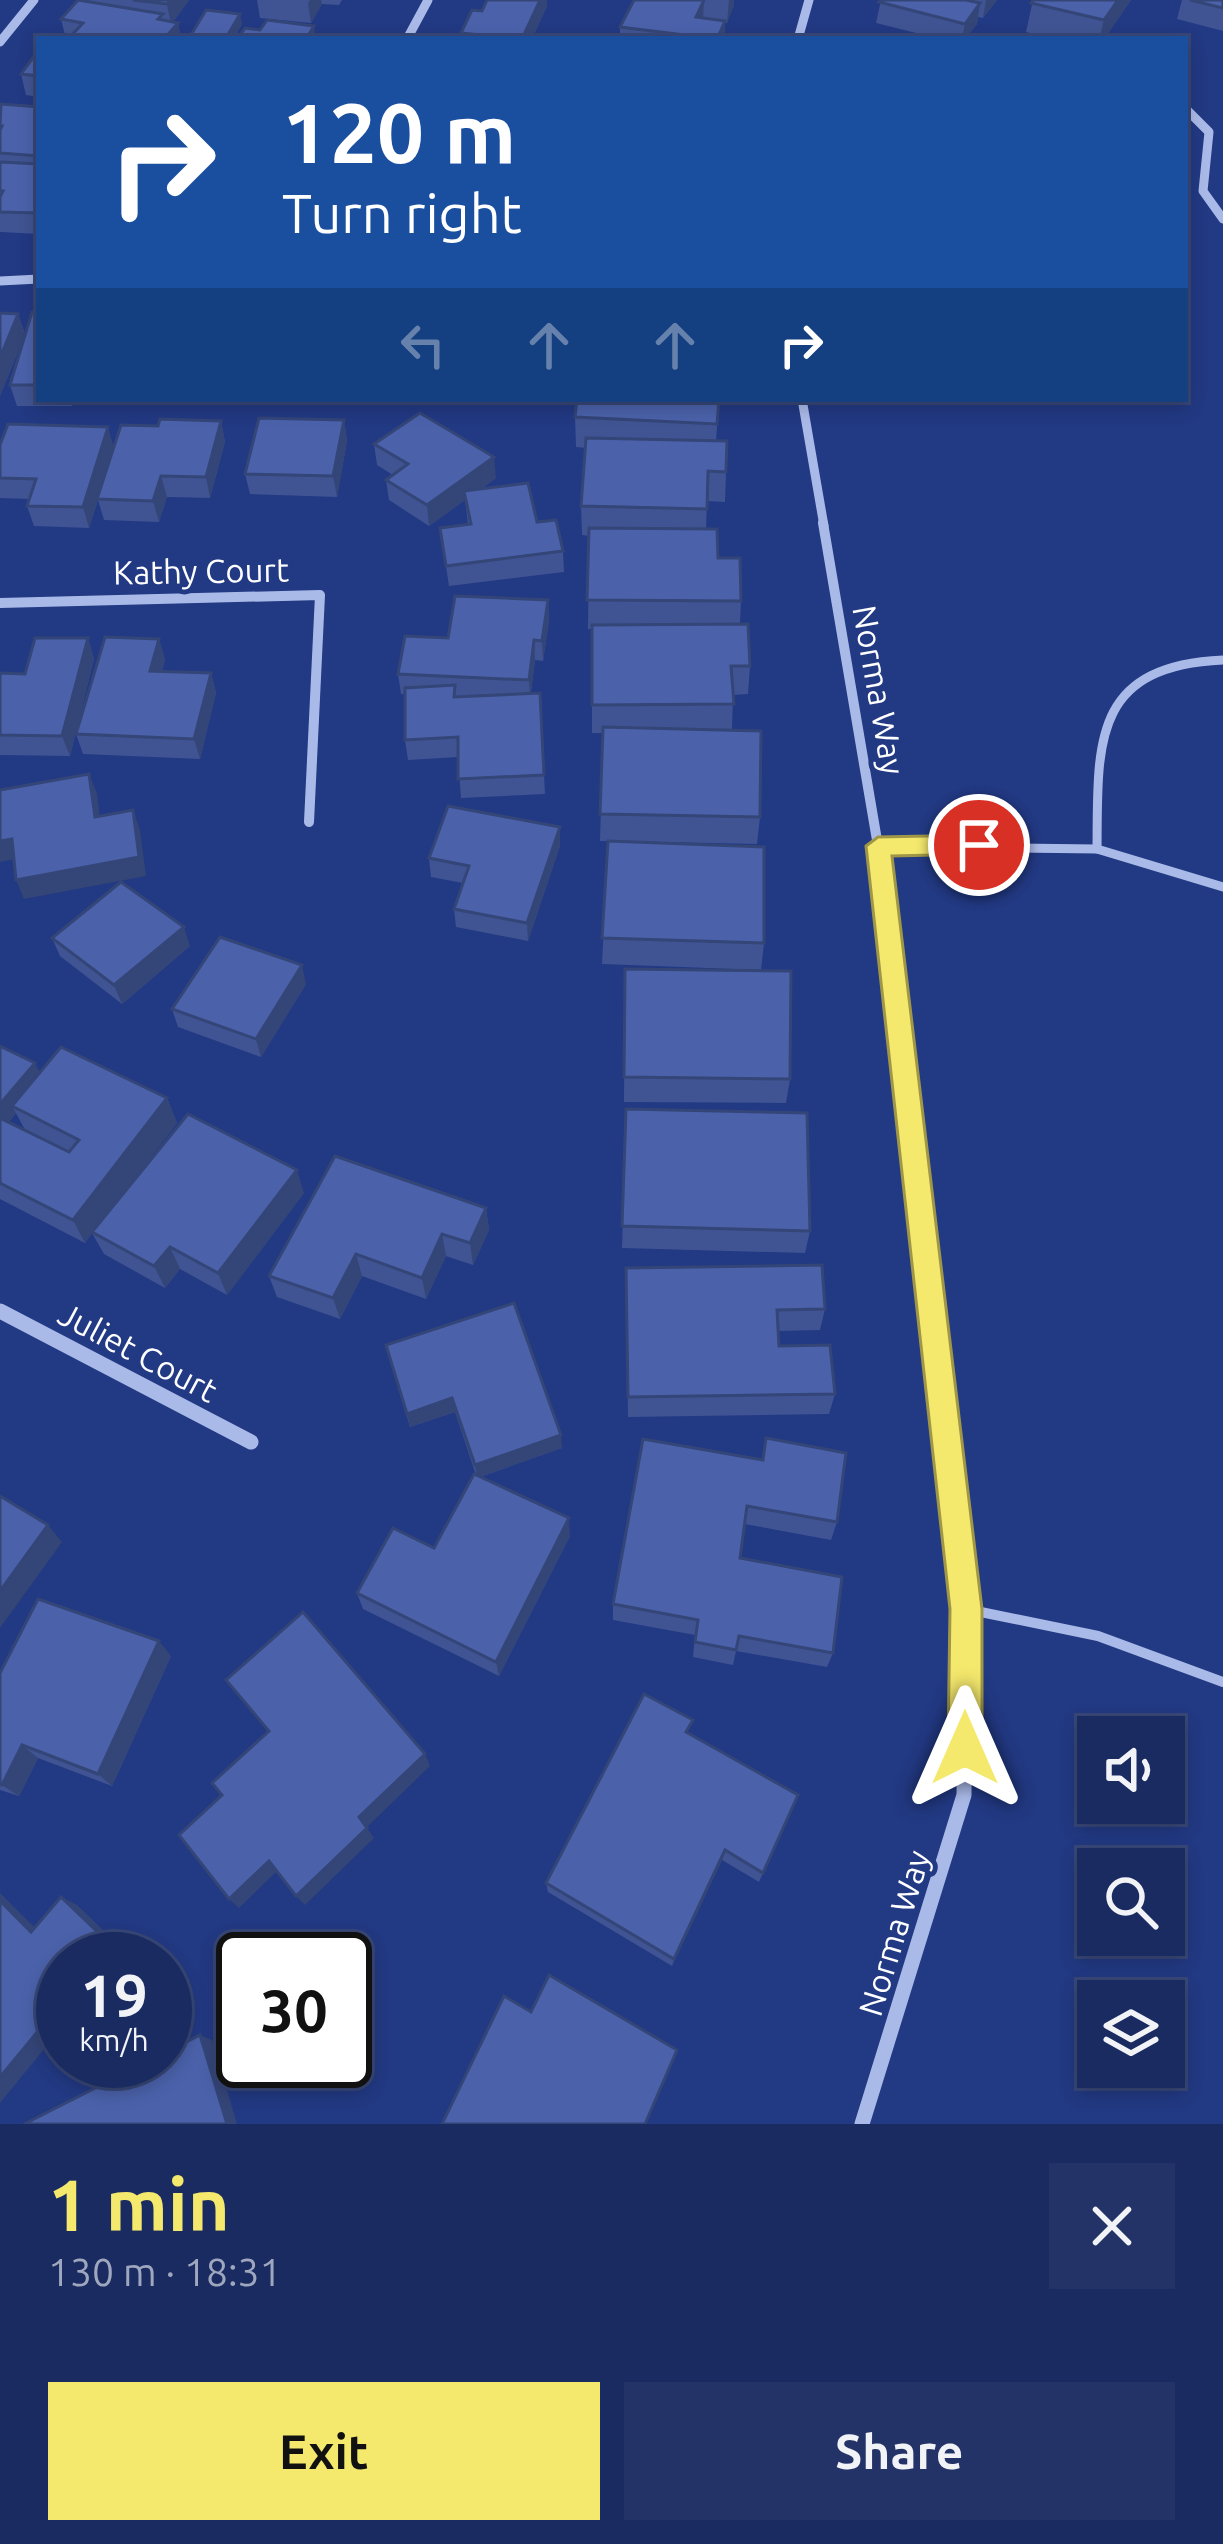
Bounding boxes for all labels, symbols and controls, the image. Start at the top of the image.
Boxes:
icon: right [84,84,240,240]
text: 120 m [282,85,516,179]
text: Turn right [282,183,522,243]
icon: left [390,312,456,378]
icon: ahead [516,312,582,378]
icon: ahead [642,312,708,378]
icon: right [768,312,834,378]
street label: Kathy Court [113,550,289,591]
street label: Norma Way [846,602,913,777]
pin [928,794,1030,896]
icon: arrive [946,812,1012,878]
street label: Juliet Court [53,1294,224,1409]
position arrow [902,1685,1028,1811]
map controls [1077,1716,1185,2088]
button: sound [1077,1716,1185,1824]
street label: Norma Way [851,1846,936,2020]
button: search [1077,1848,1185,1956]
speed limit sign: 30 [216,1932,372,2088]
text: 19 [80,1961,148,2028]
button: layers [1077,1980,1185,2088]
text: km/h [79,2023,149,2057]
button: close [1049,2163,1175,2289]
text: 1 min [48,2164,230,2245]
text: 130 m · 18:31 [48,2250,282,2293]
button: Exit [48,2382,600,2520]
button: Share [624,2382,1175,2520]

